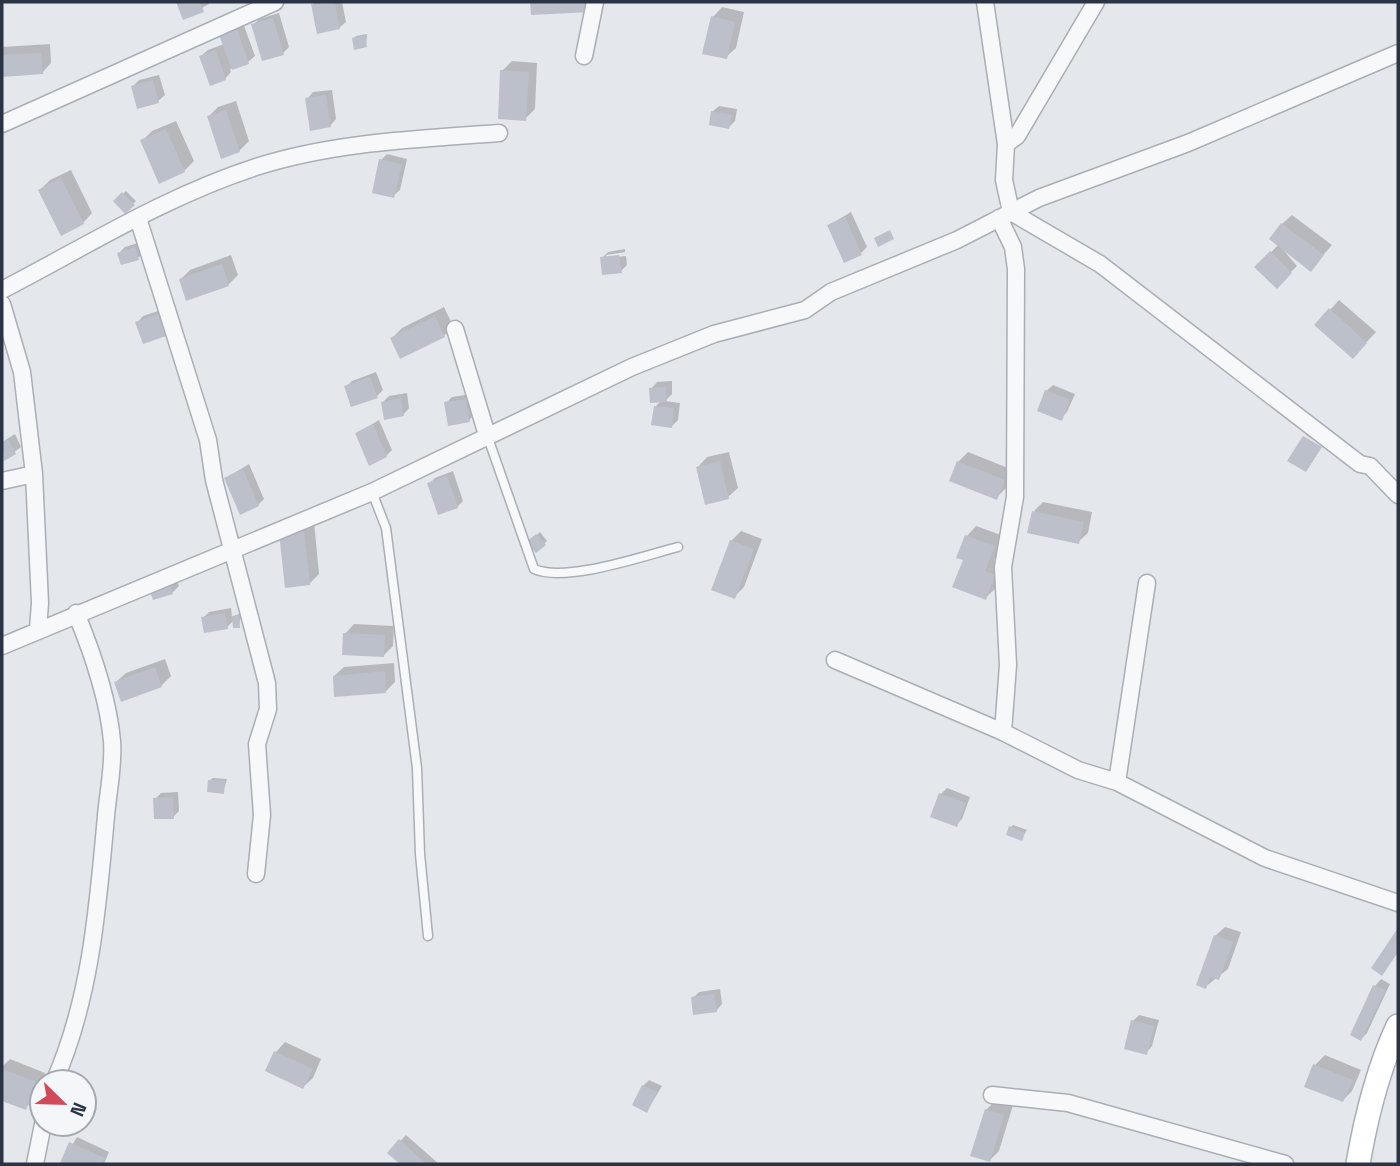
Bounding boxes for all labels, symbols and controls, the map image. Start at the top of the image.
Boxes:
north arrow [28,1068,98,1138]
text: N [64,1099,92,1120]

